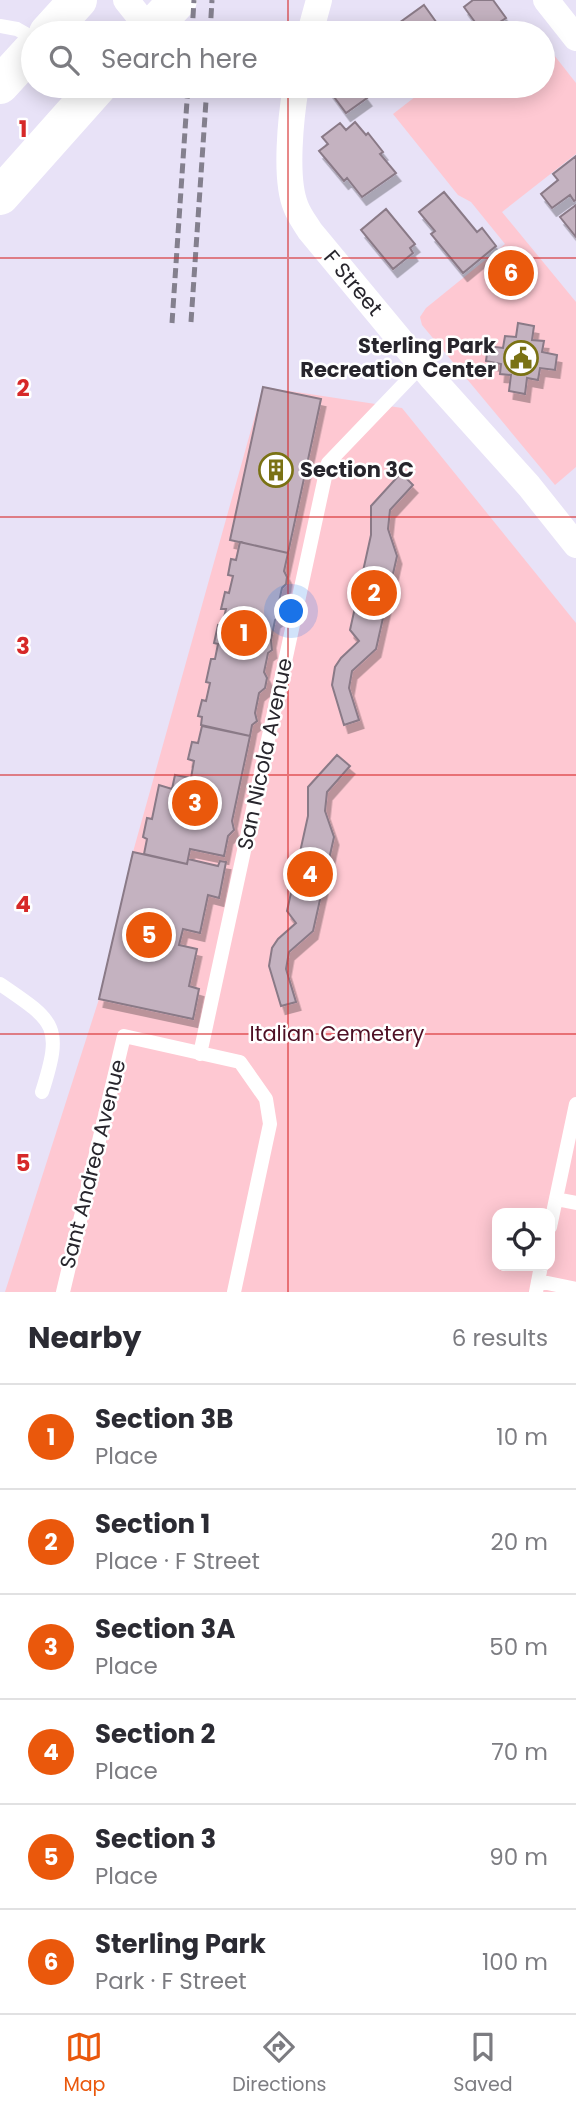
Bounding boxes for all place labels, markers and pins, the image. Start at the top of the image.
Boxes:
pin: 6 [488,247,534,299]
place label: Sterling Park Recreation Center [300,331,496,384]
public building icon: Sterling Park Recreation Center [502,339,540,377]
building icon: Section 3C [257,451,295,489]
place label: Section 3C [300,455,414,484]
pin: 2 [351,567,397,619]
pin: 1 [221,607,267,659]
pin: 3 [172,777,218,829]
pin: 4 [287,848,333,900]
pin: 5 [126,909,172,961]

